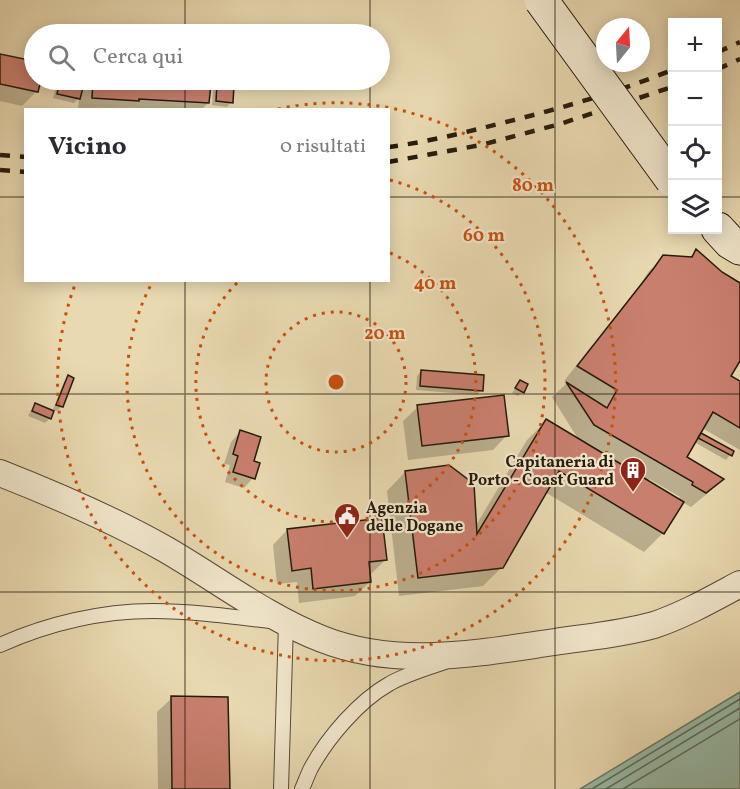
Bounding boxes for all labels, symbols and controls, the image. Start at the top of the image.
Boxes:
north arrow [596,18,650,72]
map controls [668,18,722,234]
button: + [668,18,722,72]
search box [24,24,390,90]
icon: search [45,41,78,74]
text: Cerca qui [93,42,183,73]
button: − [668,72,722,126]
button: locate [668,126,722,180]
text: Vicino [48,129,127,165]
text: 0 risultati [280,133,366,161]
text: 80 m [512,174,554,199]
button: layers [668,180,722,234]
text: 60 m [463,224,505,249]
text: 40 m [414,272,456,297]
text: 20 m [364,322,406,347]
centre of rings [326,372,346,392]
place label: Capitaneria di Porto - Coast Guard [468,452,614,492]
building icon: Capitaneria di Porto - Coast Guard [618,455,648,493]
place label: Agenzia delle Dogane [366,498,463,538]
public building icon: Agenzia delle Dogane [332,501,362,539]

